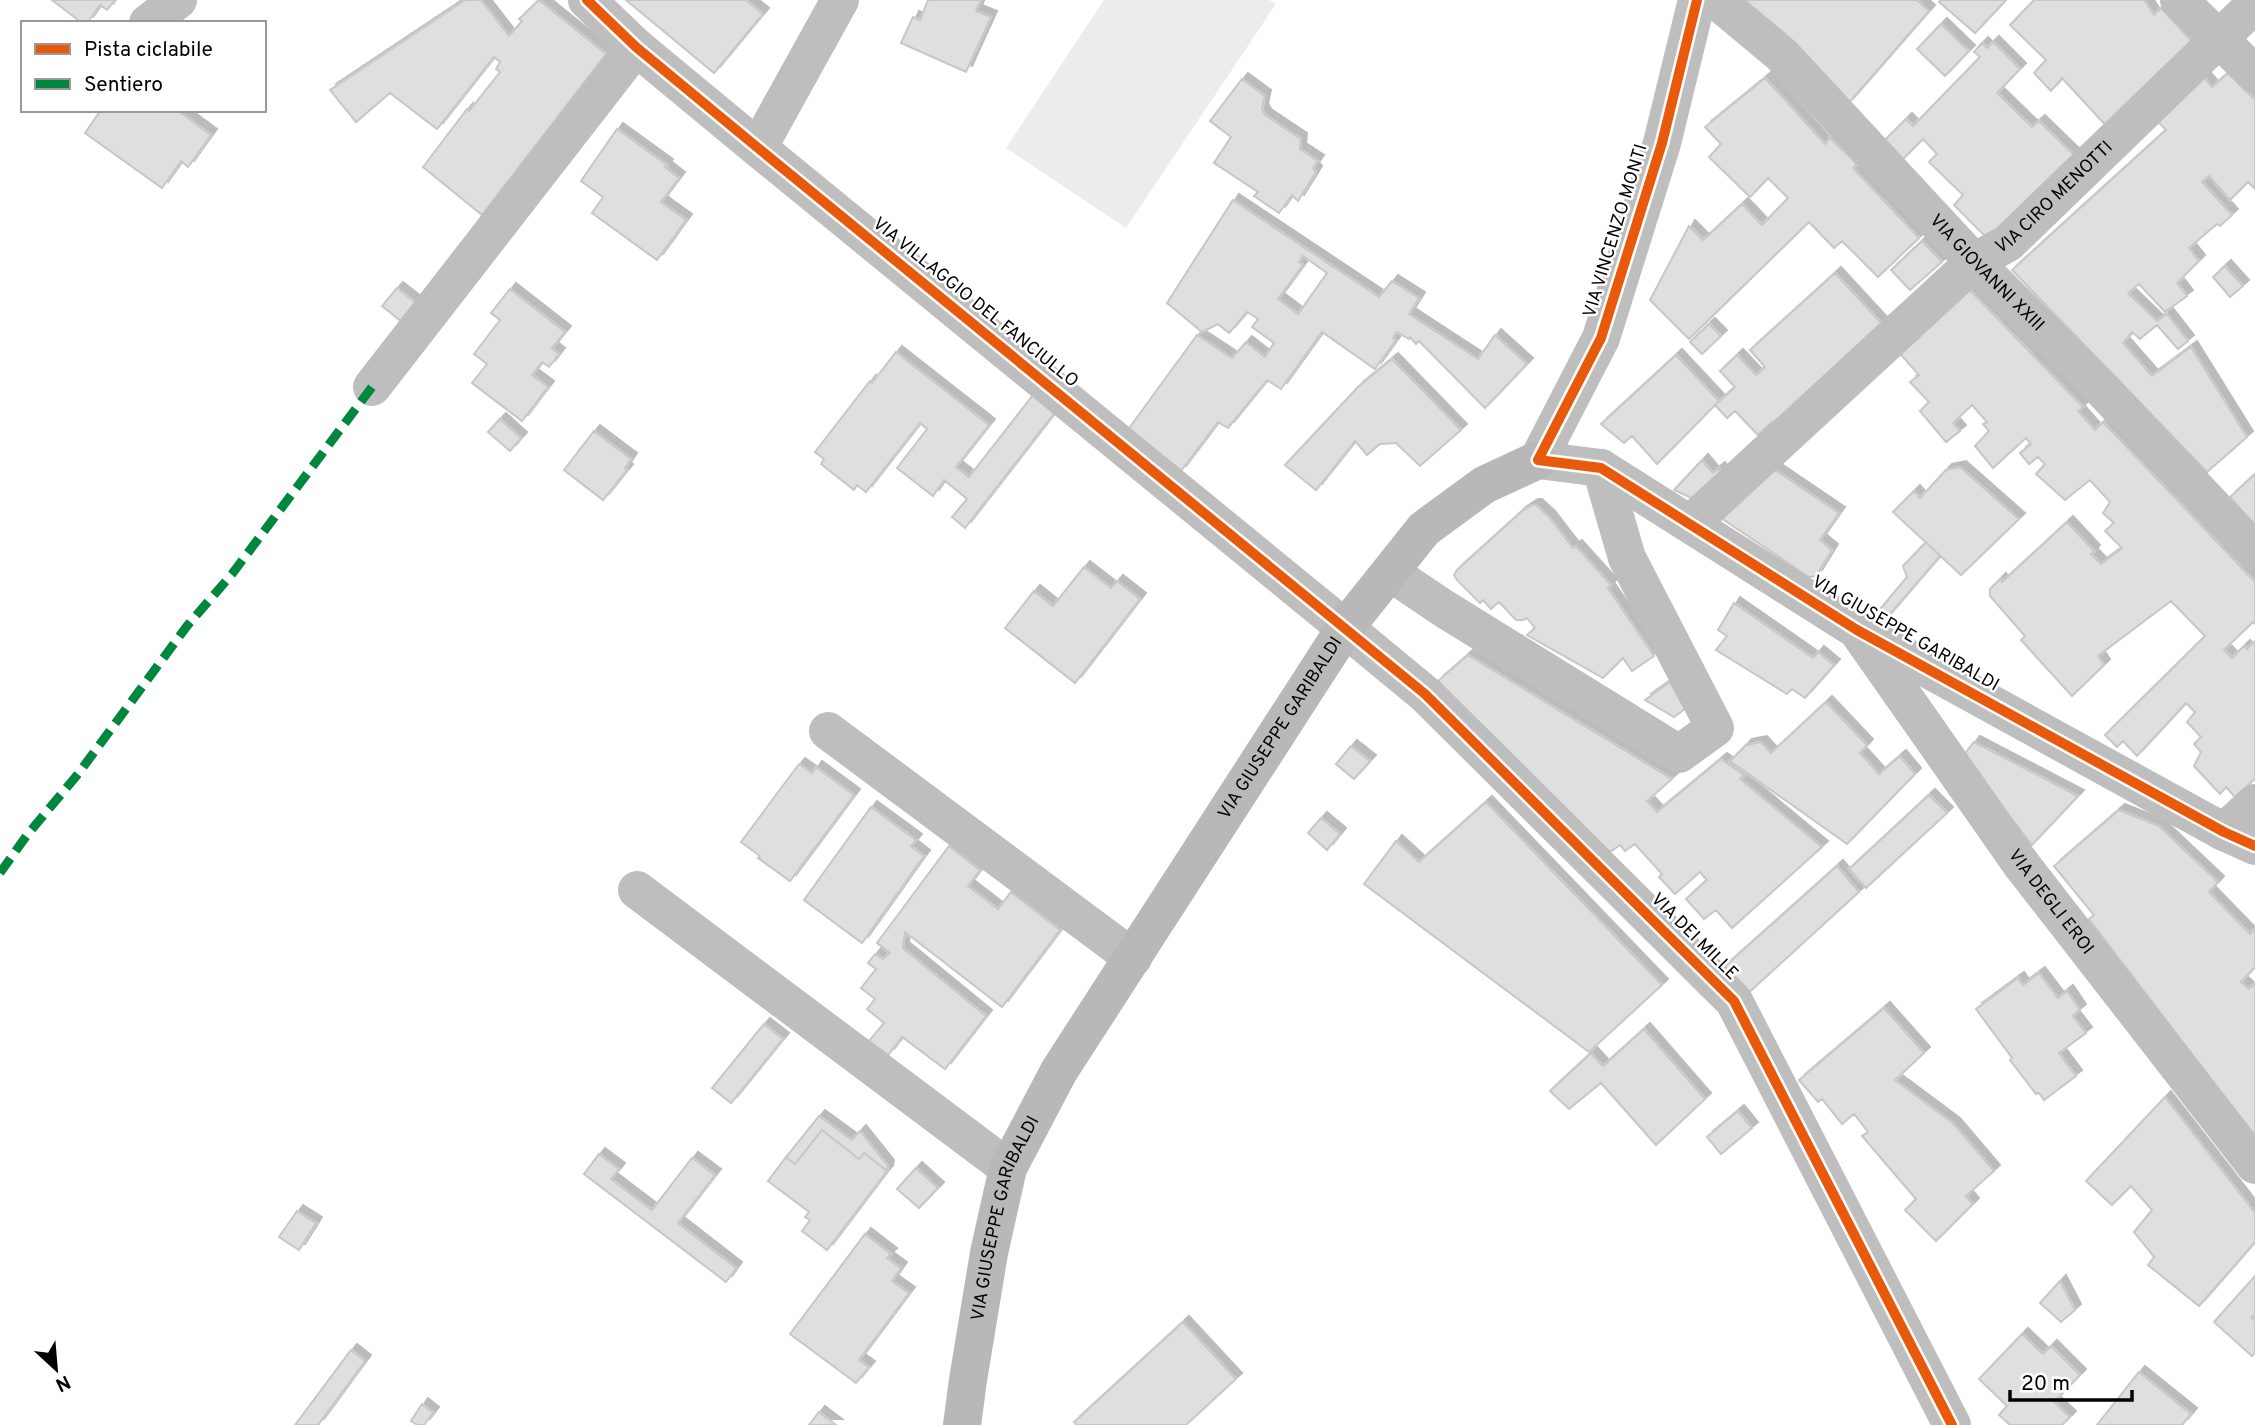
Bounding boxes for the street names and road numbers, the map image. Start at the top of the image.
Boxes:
street label: VIA CIRO MENOTTI [1991,136,2118,259]
street label: VIA VINCENZO MONTI [1579,142,1653,320]
street label: VIA GIOVANNI XXIII [1924,210,2049,337]
street label: VIA VILLAGGIO DEL FANCIULLO [867,213,1083,393]
street label: VIA GIUSEPPE GARIBALDI [1807,571,2003,697]
street label: VIA GIUSEPPE GARIBALDI [1213,632,1348,824]
street label: VIA DEGLI EROI [2003,845,2099,959]
street label: VIA DEI MILLE [1645,888,1743,986]
street label: VIA GIUSEPPE GARIBALDI [966,1112,1045,1322]

